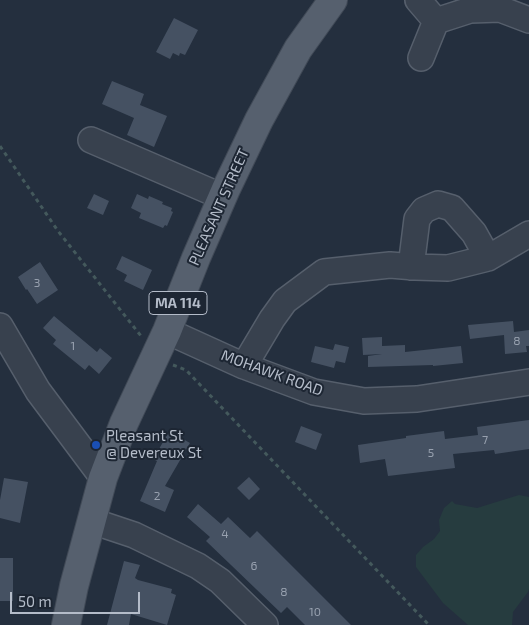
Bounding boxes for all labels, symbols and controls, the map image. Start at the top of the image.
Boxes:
street label: PLEASANT STREET [185,146,253,268]
house number: 3 [34,276,40,290]
road number: MA 114 [149,292,207,314]
house number: 8 [513,334,521,348]
house number: 1 [71,339,75,353]
street label: MOHAWK ROAD [219,346,325,400]
place label: Pleasant St @ Devereux St [106,427,202,462]
house number: 7 [482,433,488,447]
marker: Pleasant St @ Devereux St [90,439,102,451]
house number: 5 [428,446,434,460]
house number: 2 [154,489,160,503]
house number: 4 [221,527,229,541]
house number: 6 [251,559,257,573]
scale bar [12,582,142,614]
house number: 8 [280,585,288,599]
text: 50 m [18,592,52,610]
house number: 10 [309,605,321,619]

